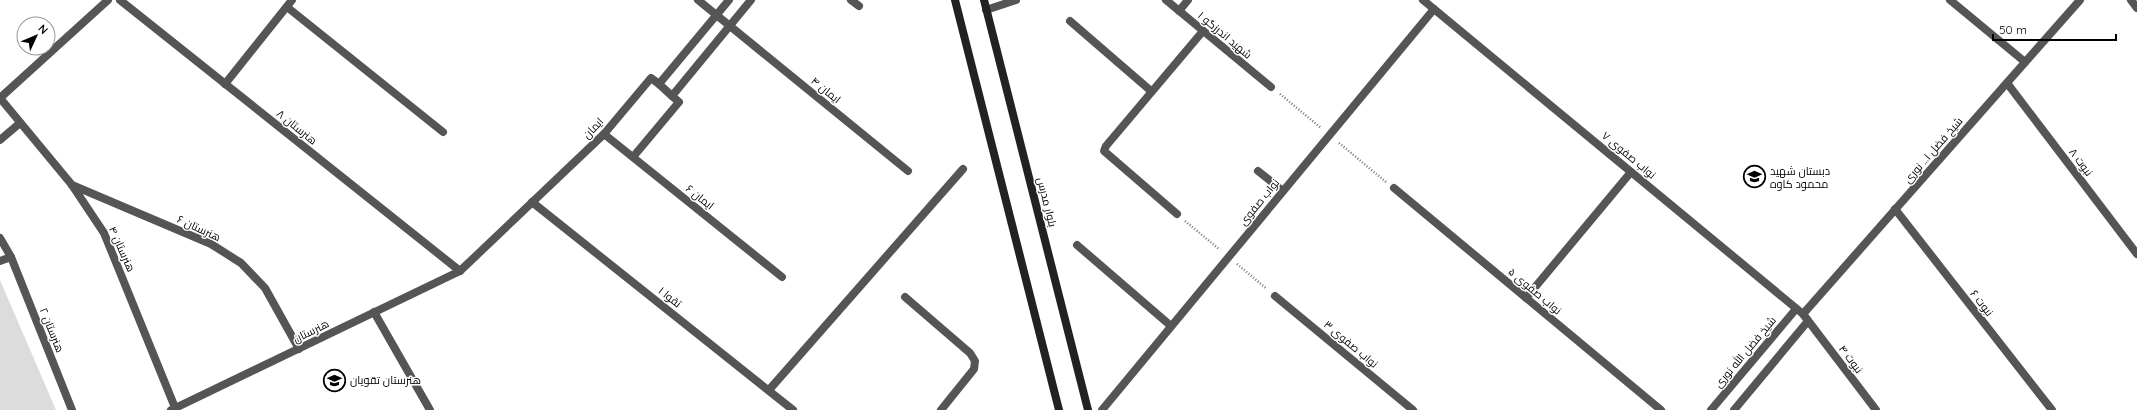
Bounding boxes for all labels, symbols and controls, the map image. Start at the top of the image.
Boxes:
street label: شهید اندرزگو ۱ [1195,8,1255,62]
north arrow [16,16,56,56]
scale bar [1993,16,2116,42]
text: N [35,21,51,37]
text: 50 m [1999,22,2027,37]
street label: ایمان ۴ [808,74,844,106]
street label: هنرستان ۸ [274,106,320,148]
street label: شیخ فضل ا... نوری [1900,114,1966,187]
street label: ایمان [580,115,606,141]
street label: نواب صفوی ۷ [1599,128,1659,182]
street label: نبوت ۸ [2066,145,2096,179]
school or university icon: دبستان شهید محمود کاوه [1742,164,1768,190]
place label: دبستان شهید محمود کاوه [1770,164,1830,191]
street label: بلوار مدرس [1034,176,1060,228]
street label: نواب صفوی [1236,176,1282,228]
street label: ایمان ۶ [683,181,717,213]
street label: هنرستان ۶ [175,212,223,244]
street label: هنرستان ۴ [106,224,138,274]
street label: نواب صفوی ۵ [1506,265,1565,317]
street label: تقوا ۱ [656,284,684,310]
street label: نبوت ۶ [1967,287,1997,319]
street label: هنرستان ۲ [37,306,67,354]
street label: شیخ فضل الله نوری [1710,313,1780,391]
street label: هنرستان [291,316,331,346]
street label: نواب صفوی ۳ [1321,317,1381,371]
street label: نبوت ۴ [1836,342,1866,376]
school or university icon: هنرستان تقویان [322,367,348,393]
place label: هنرستان تقویان [350,373,421,387]

